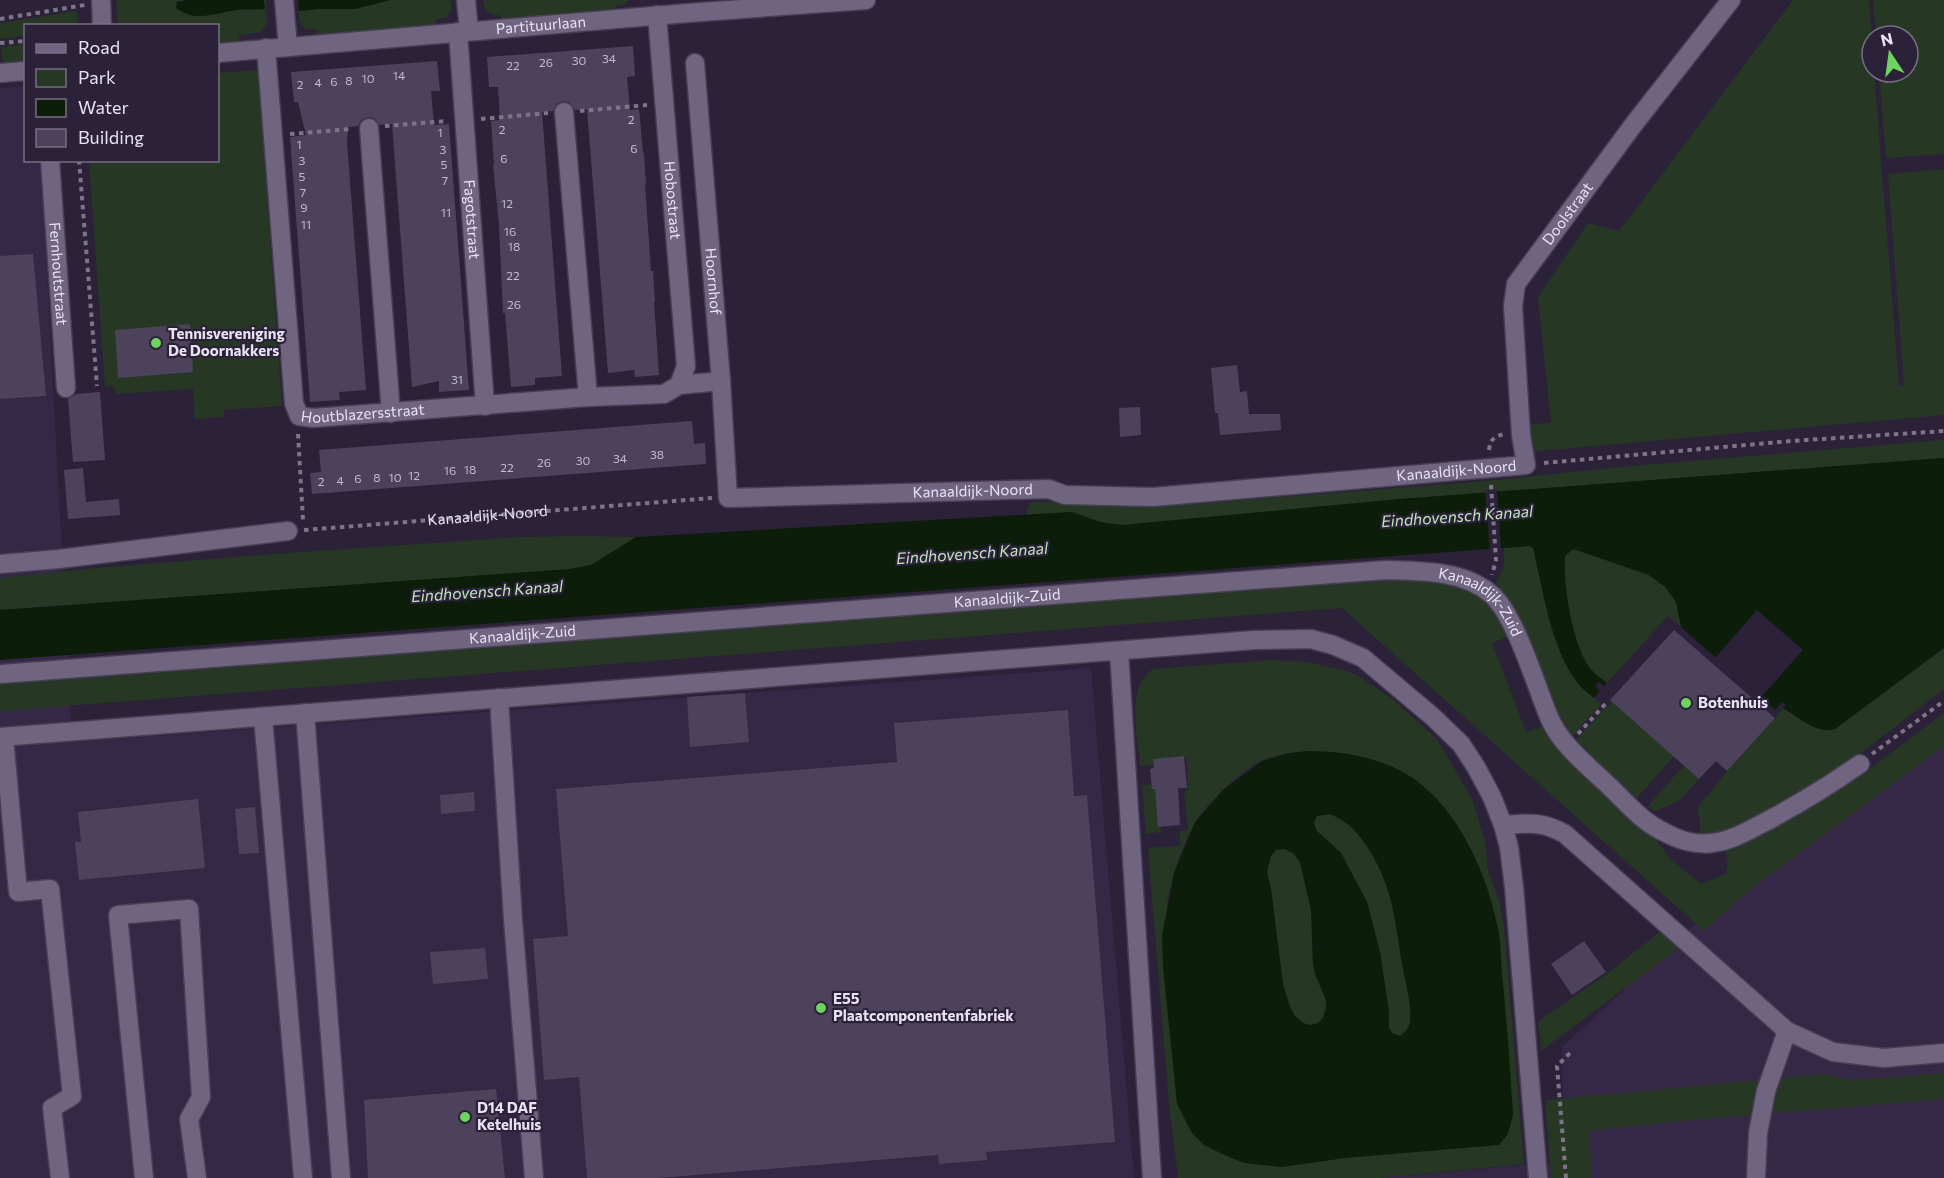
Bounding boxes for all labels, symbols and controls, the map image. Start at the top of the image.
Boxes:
street label: Partituurlaan [495,12,587,37]
legend [24,24,219,162]
north arrow [1860,24,1920,84]
text: N [1879,28,1894,50]
text: Road [78,36,120,58]
house number: 34 [602,51,616,65]
house number: 30 [572,53,587,67]
house number: 26 [539,55,553,69]
house number: 22 [506,58,520,72]
text: Park [78,66,116,88]
house number: 14 [393,68,405,82]
house number: 10 [362,71,375,85]
house number: 8 [345,73,353,87]
house number: 6 [330,74,338,88]
house number: 4 [314,75,322,89]
house number: 2 [297,77,304,91]
text: Water [78,96,129,118]
house number: 2 [628,112,635,126]
house number: 2 [499,122,506,136]
house number: 1 [437,125,443,139]
text: Building [78,126,144,148]
house number: 1 [296,137,302,151]
house number: 6 [630,141,638,155]
house number: 3 [440,142,447,156]
house number: 6 [500,151,508,165]
house number: 3 [299,153,306,167]
house number: 5 [441,157,448,171]
street label: Hobostraat [661,160,686,240]
house number: 5 [299,169,306,183]
house number: 7 [442,173,448,187]
street label: Doolstraat [1538,178,1596,248]
street label: Fagotstraat [461,179,484,260]
house number: 7 [300,185,306,199]
house number: 12 [501,196,513,210]
house number: 9 [300,200,308,214]
house number: 11 [441,205,451,219]
house number: 11 [301,217,311,231]
street label: Fernhoutstraat [46,221,72,326]
house number: 16 [504,224,516,238]
house number: 18 [508,239,520,253]
street label: Hoornhof [702,247,726,315]
house number: 22 [506,268,520,282]
house number: 26 [507,297,521,311]
place label: Tennisvereniging De Doornakkers [168,324,285,359]
marker: Tennisvereniging De Doornakkers [149,336,163,350]
house number: 31 [451,372,463,386]
street label: Houtblazersstraat [300,400,425,426]
house number: 38 [650,447,664,461]
house number: 34 [613,451,627,465]
house number: 30 [576,453,591,467]
house number: 26 [537,455,551,469]
street label: Kanaaldijk-Noord [1396,456,1517,484]
house number: 22 [500,460,514,474]
house number: 18 [464,462,476,476]
house number: 16 [444,463,456,477]
house number: 12 [408,468,420,482]
house number: 8 [373,470,381,484]
house number: 10 [389,470,402,484]
house number: 6 [354,471,362,485]
house number: 4 [336,473,344,487]
house number: 2 [318,474,325,488]
street label: Kanaaldijk-Noord [912,479,1033,501]
street label: Kanaaldijk-Noord [427,501,548,528]
water label: Eindhovensch Kanaal [1380,501,1535,530]
water label: Eindhovensch Kanaal [895,538,1050,567]
street label: Kanaaldijk-Zuid [1437,563,1527,639]
water label: Eindhovensch Kanaal [410,576,565,605]
street label: Kanaaldijk-Zuid [953,584,1061,610]
street label: Kanaaldijk-Zuid [468,621,576,647]
place label: Botenhuis [1698,693,1768,711]
marker: Botenhuis [1679,696,1693,710]
place label: E55 Plaatcomponentenfabriek [833,989,1014,1024]
marker: E55 Plaatcomponentenfabriek [814,1001,828,1015]
place label: D14 DAF Ketelhuis [477,1098,541,1133]
marker: D14 DAF Ketelhuis [458,1110,472,1124]

